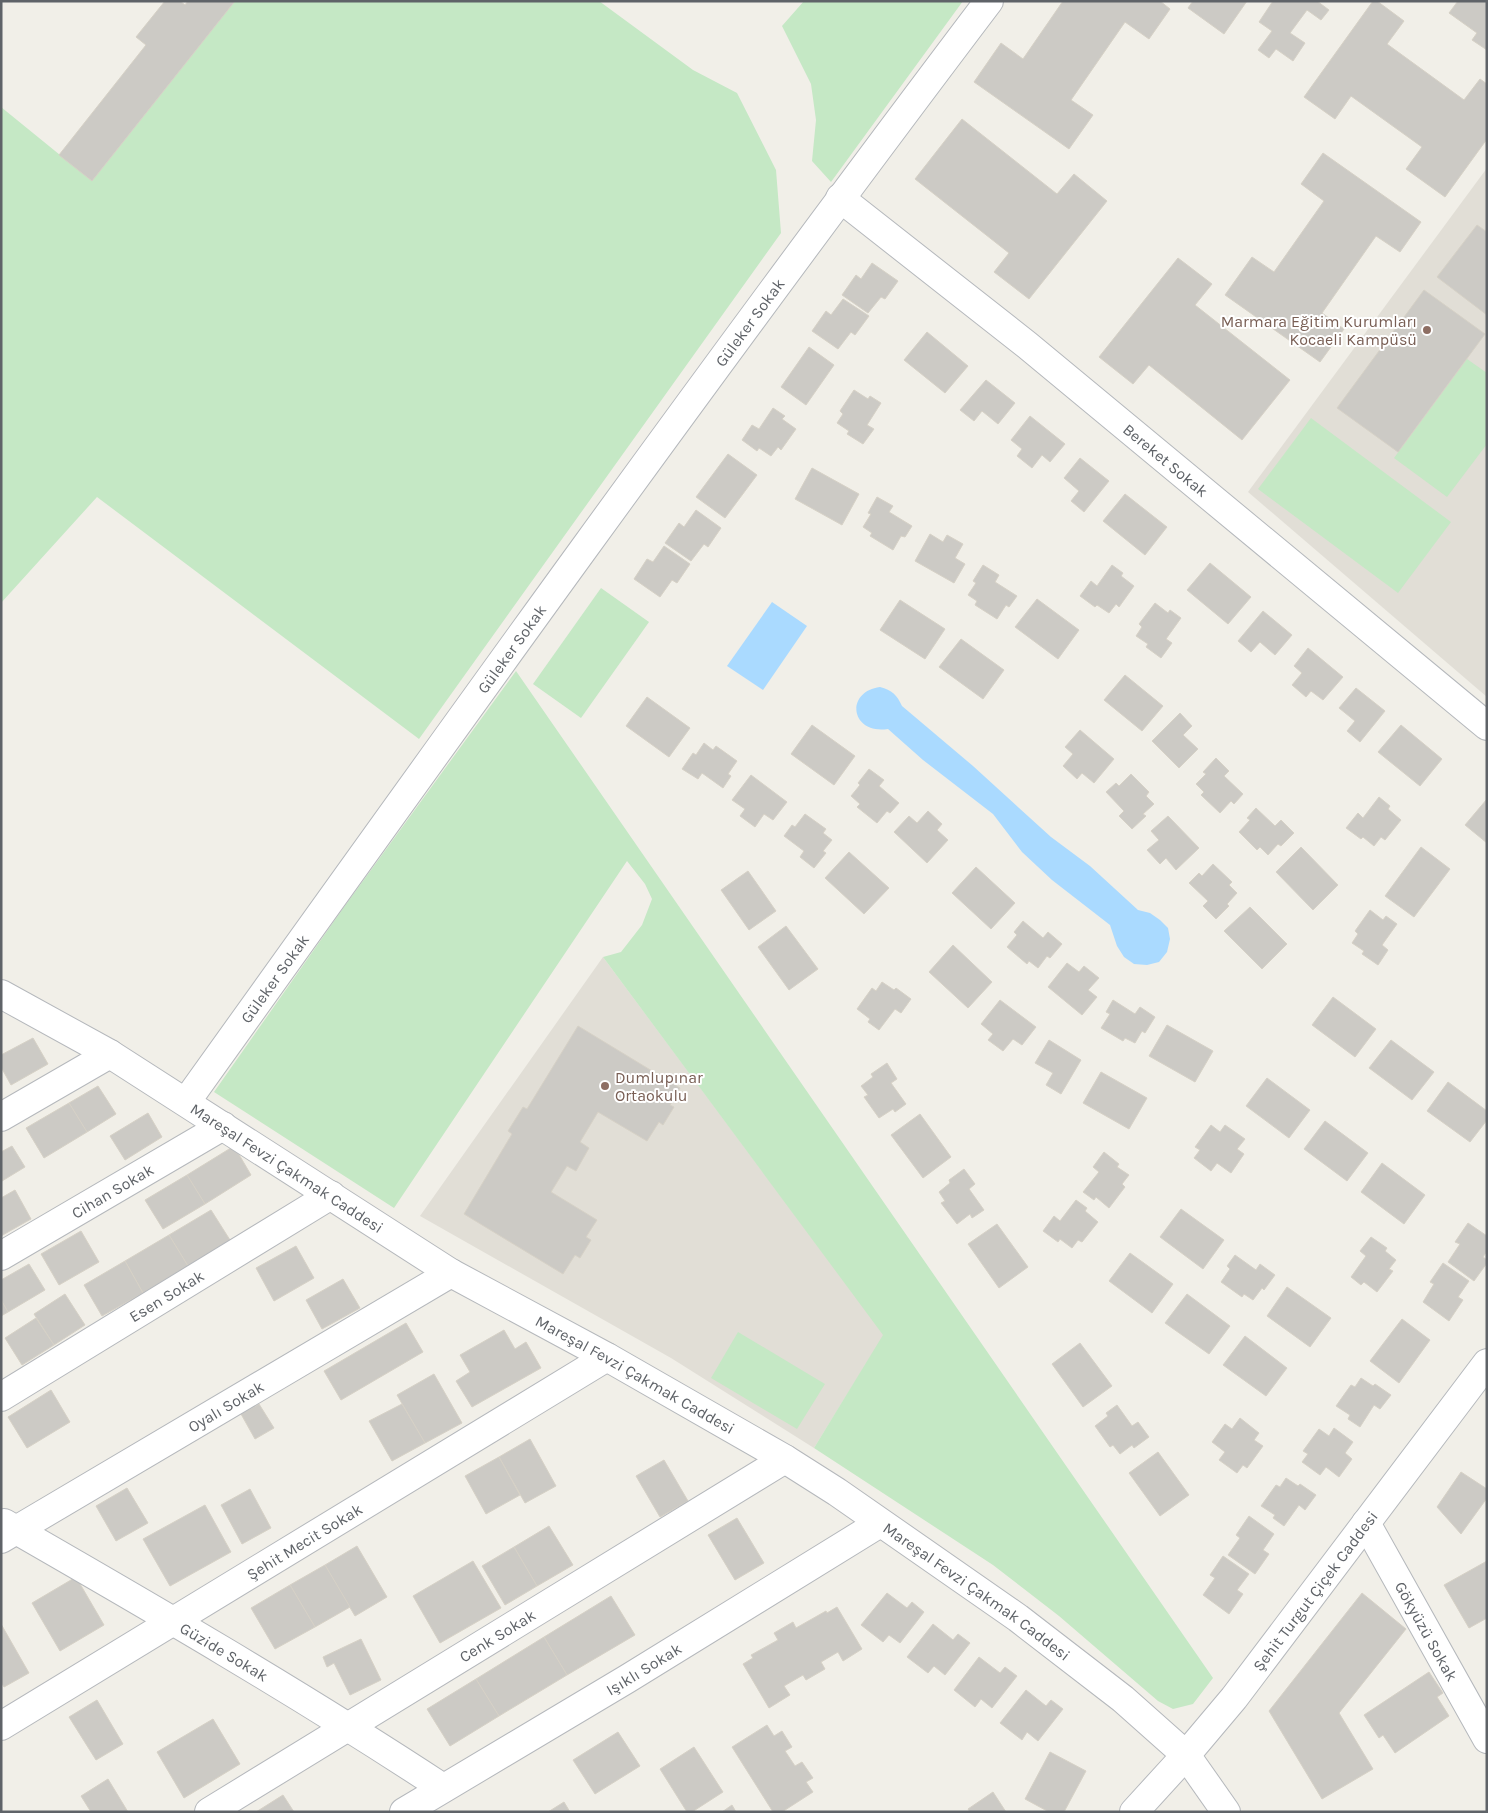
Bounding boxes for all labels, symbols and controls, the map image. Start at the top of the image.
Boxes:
street label: Güleker Sokak [711,275,789,370]
place label: Marmara Eğitim Kurumları Kocaeli Kampüsü [1221,312,1417,349]
marker: Marmara Eğitim Kurumları Kocaeli Kampüsü [1421,324,1433,336]
street label: Bereket Sokak [1119,420,1212,501]
street label: Güleker Sokak [473,601,550,697]
street label: Güleker Sokak [237,931,313,1027]
place label: Dumlupınar Ortaokulu [615,1068,703,1105]
marker: Dumlupınar Ortaokulu [599,1080,611,1092]
street label: Mareşal Fevzi Çakmak Caddesi [187,1099,387,1237]
street label: Cihan Sokak [68,1160,157,1223]
street label: Esen Sokak [126,1266,208,1326]
street label: Mareşal Fevzi Çakmak Caddesi [532,1311,738,1438]
street label: Oyalı Sokak [185,1377,267,1436]
street label: Şehit Mecit Sokak [243,1499,366,1584]
street label: Şehit Turgut Çiçek Caddesi [1249,1507,1382,1675]
street label: Mareşal Fevzi Çakmak Caddesi [879,1518,1074,1665]
street label: Gökyüzü Sokak [1391,1578,1462,1685]
street label: Cenk Sokak [456,1605,539,1666]
street label: Güzide Sokak [177,1618,271,1686]
street label: Işıklı Sokak [602,1639,685,1699]

